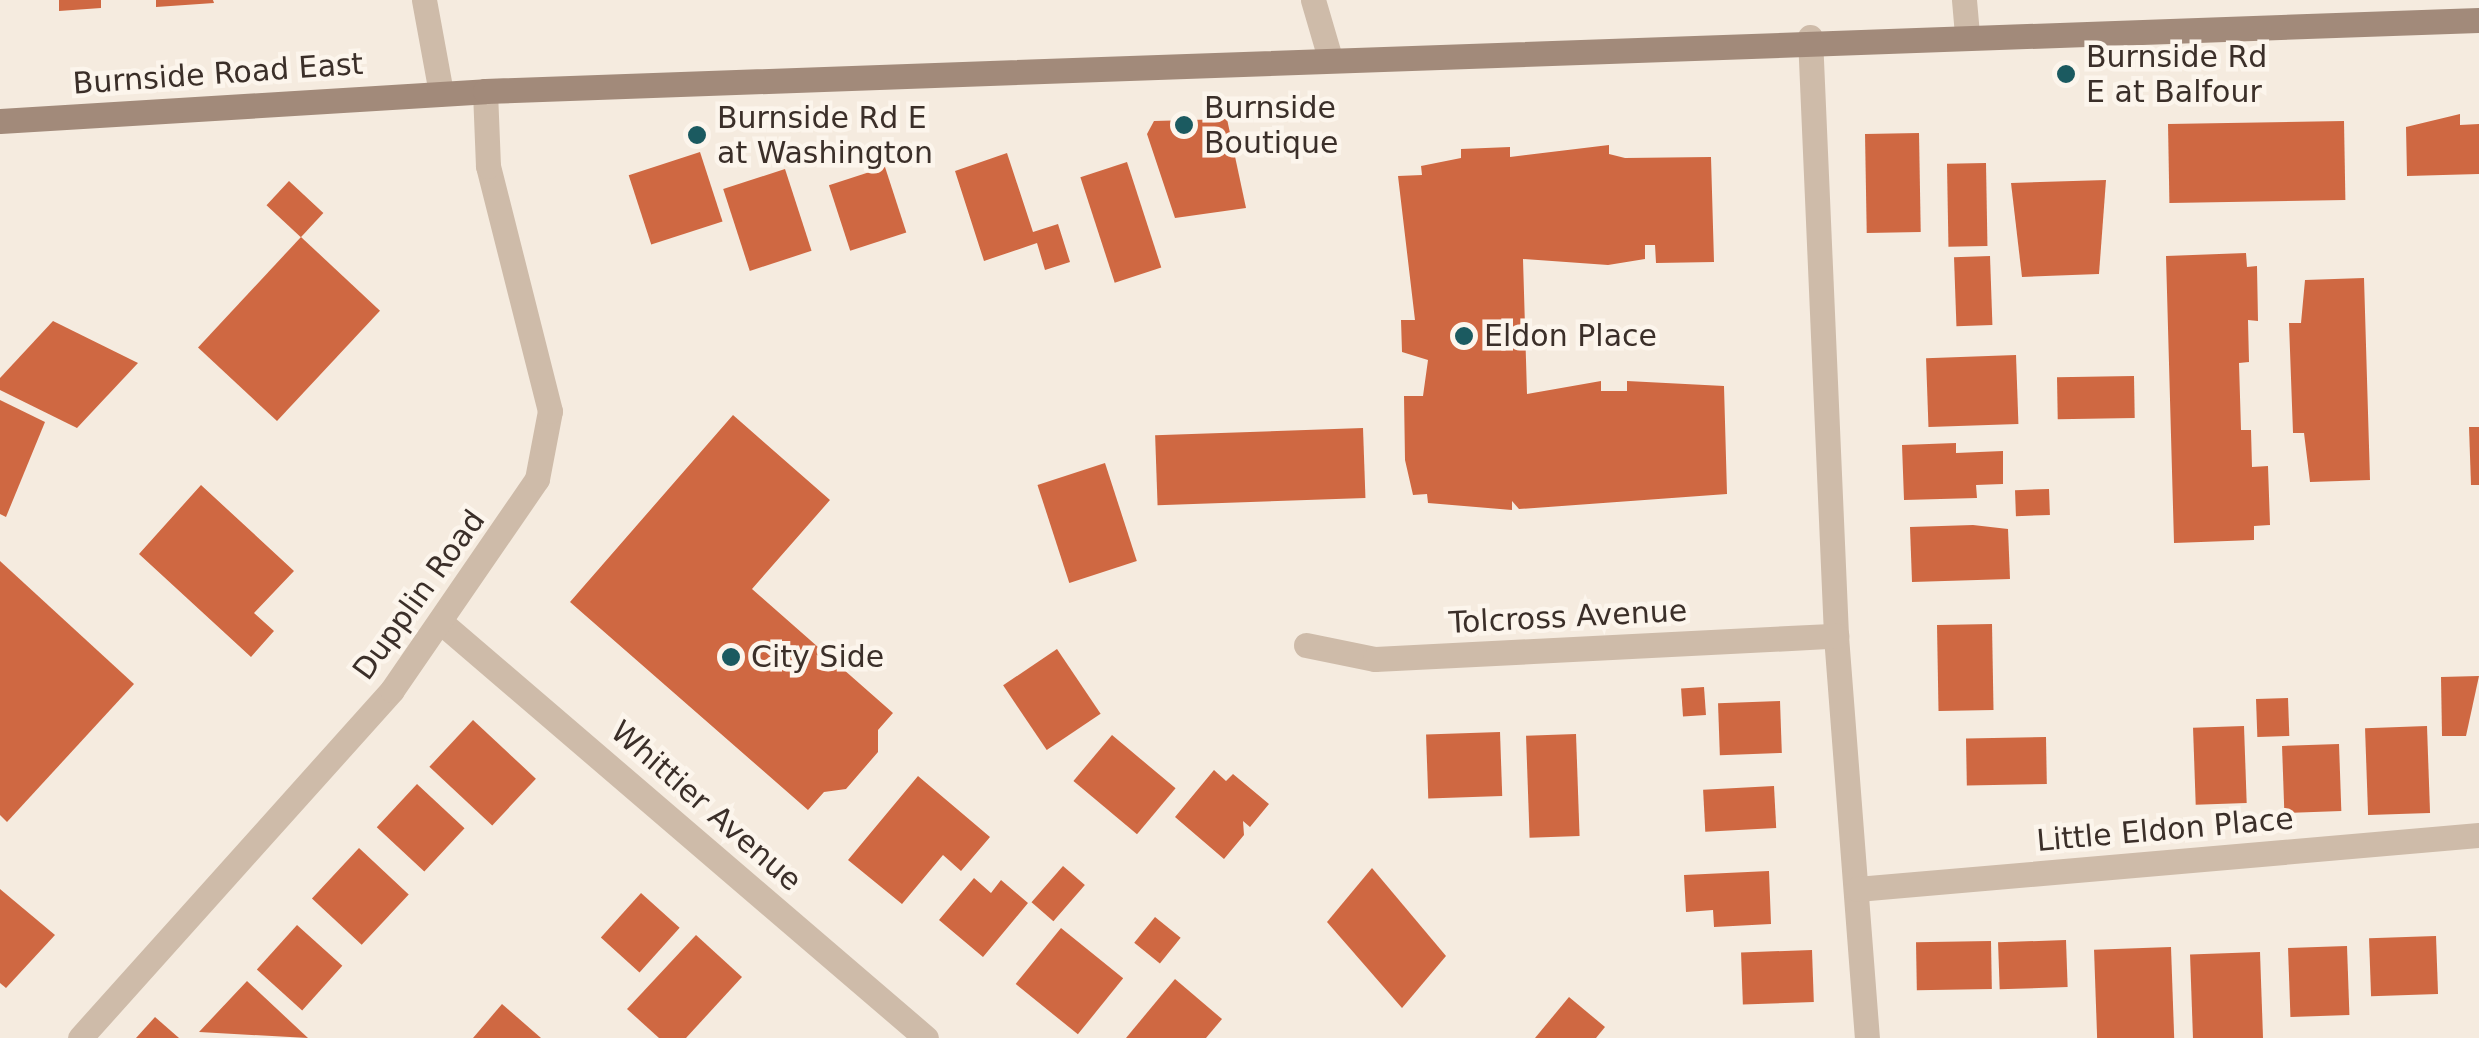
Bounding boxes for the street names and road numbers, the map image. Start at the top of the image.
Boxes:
street label: Burnside Road East [72,46,364,102]
street label: Dupplin Road [345,503,493,687]
street label: Tolcross Avenue [1448,593,1688,641]
street label: Whittier Avenue [603,713,809,899]
street label: Little Eldon Place [2035,801,2295,859]

